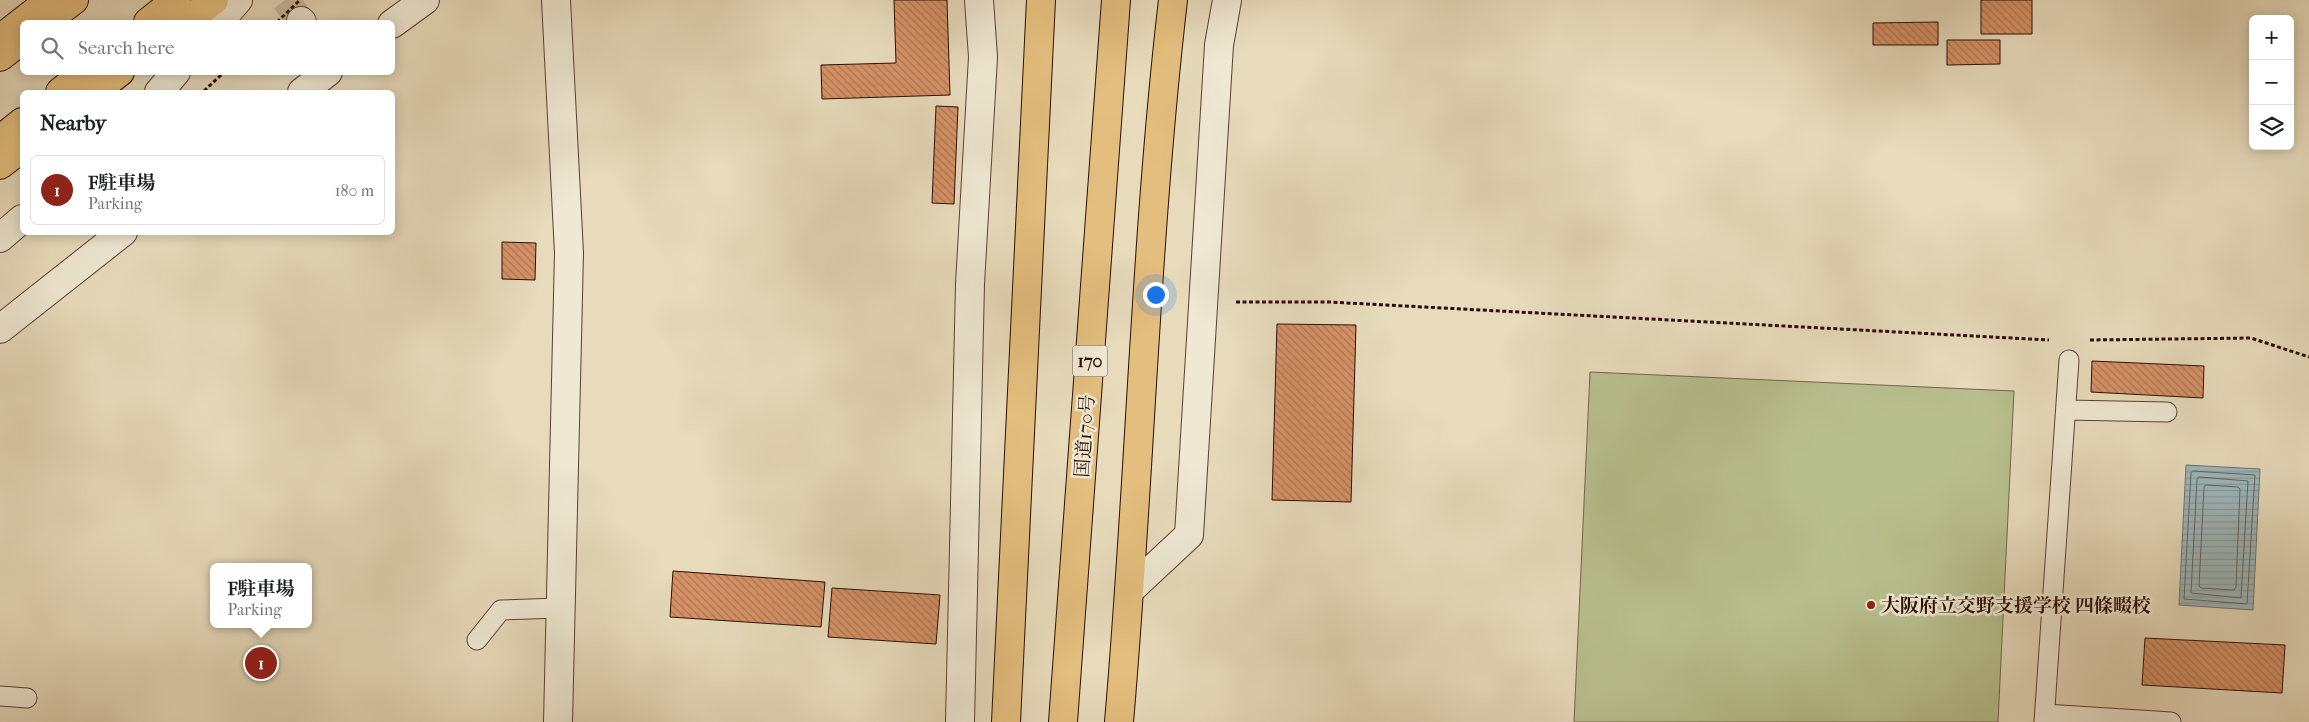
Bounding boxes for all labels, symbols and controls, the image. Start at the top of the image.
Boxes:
map controls [2249,15,2294,150]
button: + [2249,15,2294,60]
search box [20,20,395,75]
icon: search [38,34,66,62]
text: Search here [78,37,174,59]
button: − [2249,60,2294,105]
button: layers [2249,105,2294,150]
text: Nearby [40,111,106,135]
text: F駐車場 [88,172,155,194]
text: 1 [54,181,60,200]
text: 180 m [335,181,374,200]
text: Parking [88,194,142,213]
your location [1143,282,1169,308]
road number: 170 [1072,346,1108,376]
street label: 国道170号 [1071,394,1099,478]
popup [210,563,312,628]
text: F駐車場 [227,578,295,600]
place label: 大阪府立交野支援学校 四條畷校 [1881,595,2151,617]
marker: 大阪府立交野支援学校 四條畷校 [1865,599,1877,611]
text: Parking [227,600,282,619]
pin: 1 [245,644,277,682]

